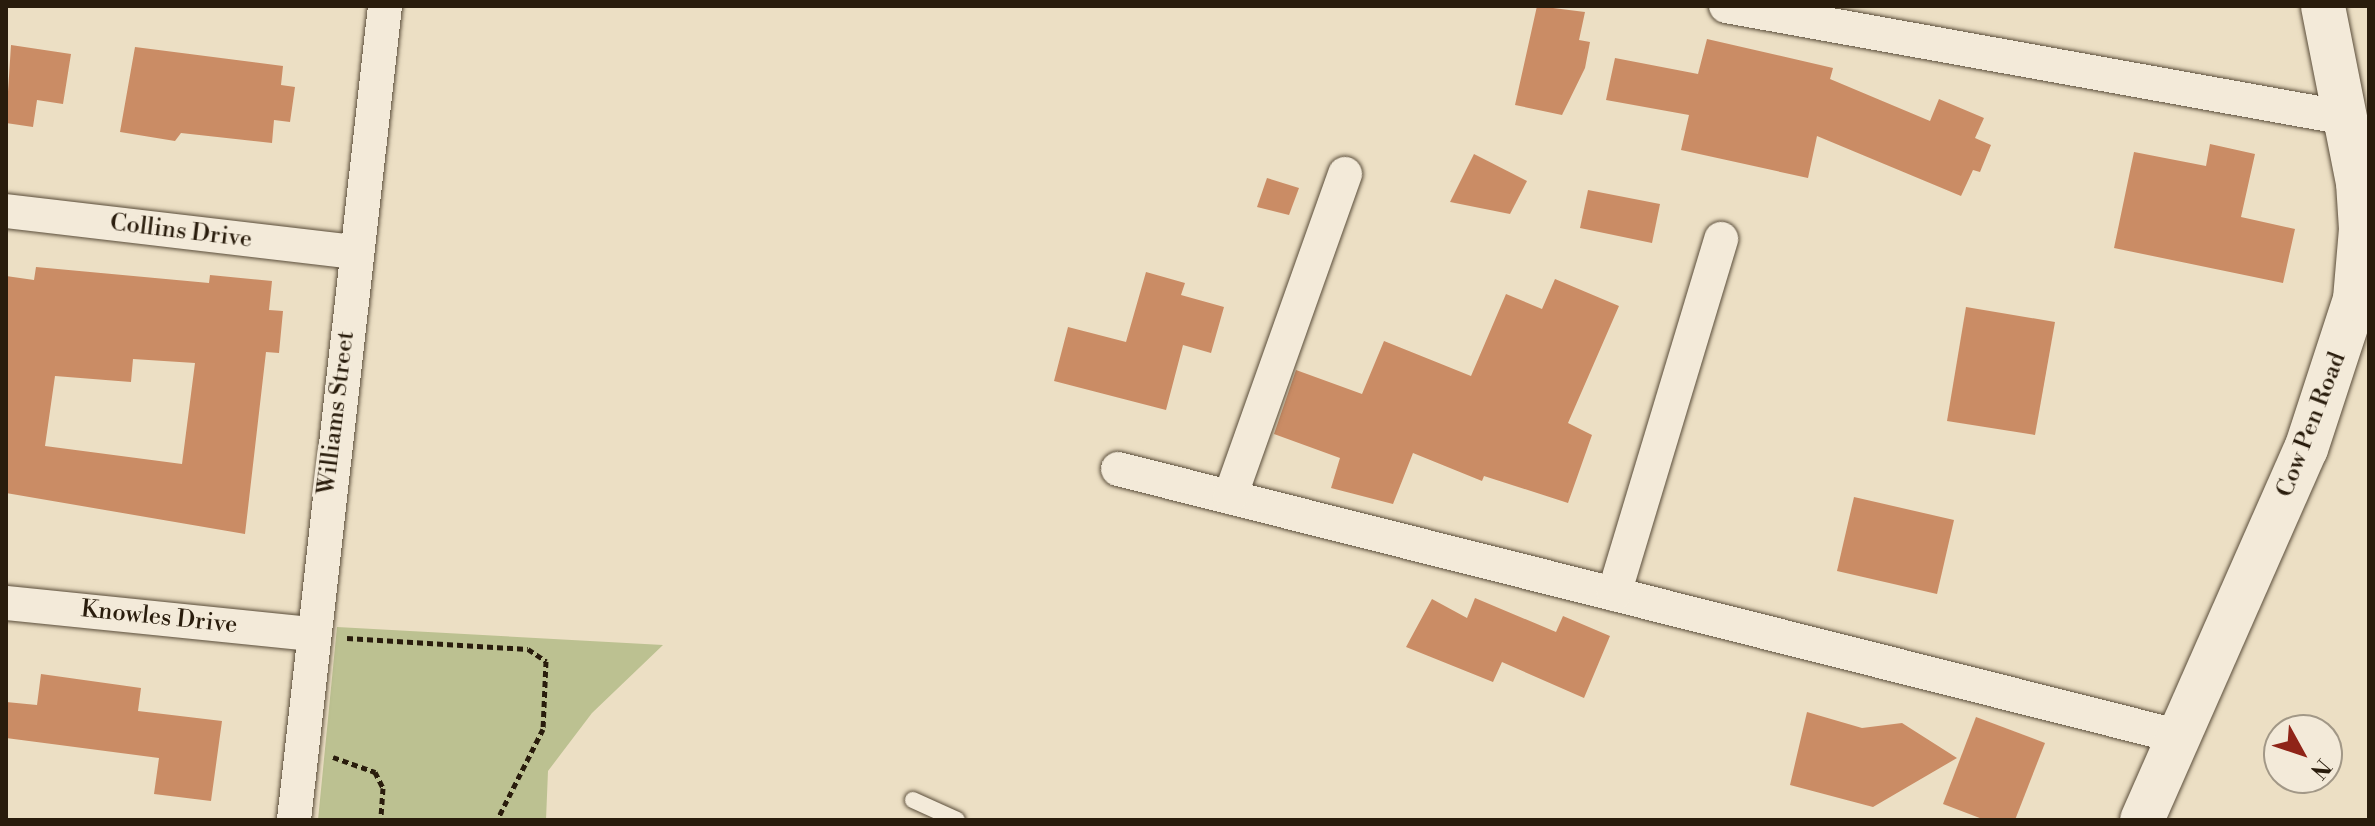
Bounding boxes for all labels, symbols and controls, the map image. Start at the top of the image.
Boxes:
street label: Collins Drive [108,209,254,255]
street label: Williams Street [313,329,361,497]
street label: Cow Pen Road [2271,348,2353,502]
street label: Knowles Drive [79,595,239,641]
north arrow [2263,714,2343,794]
text: N [2304,753,2336,784]

